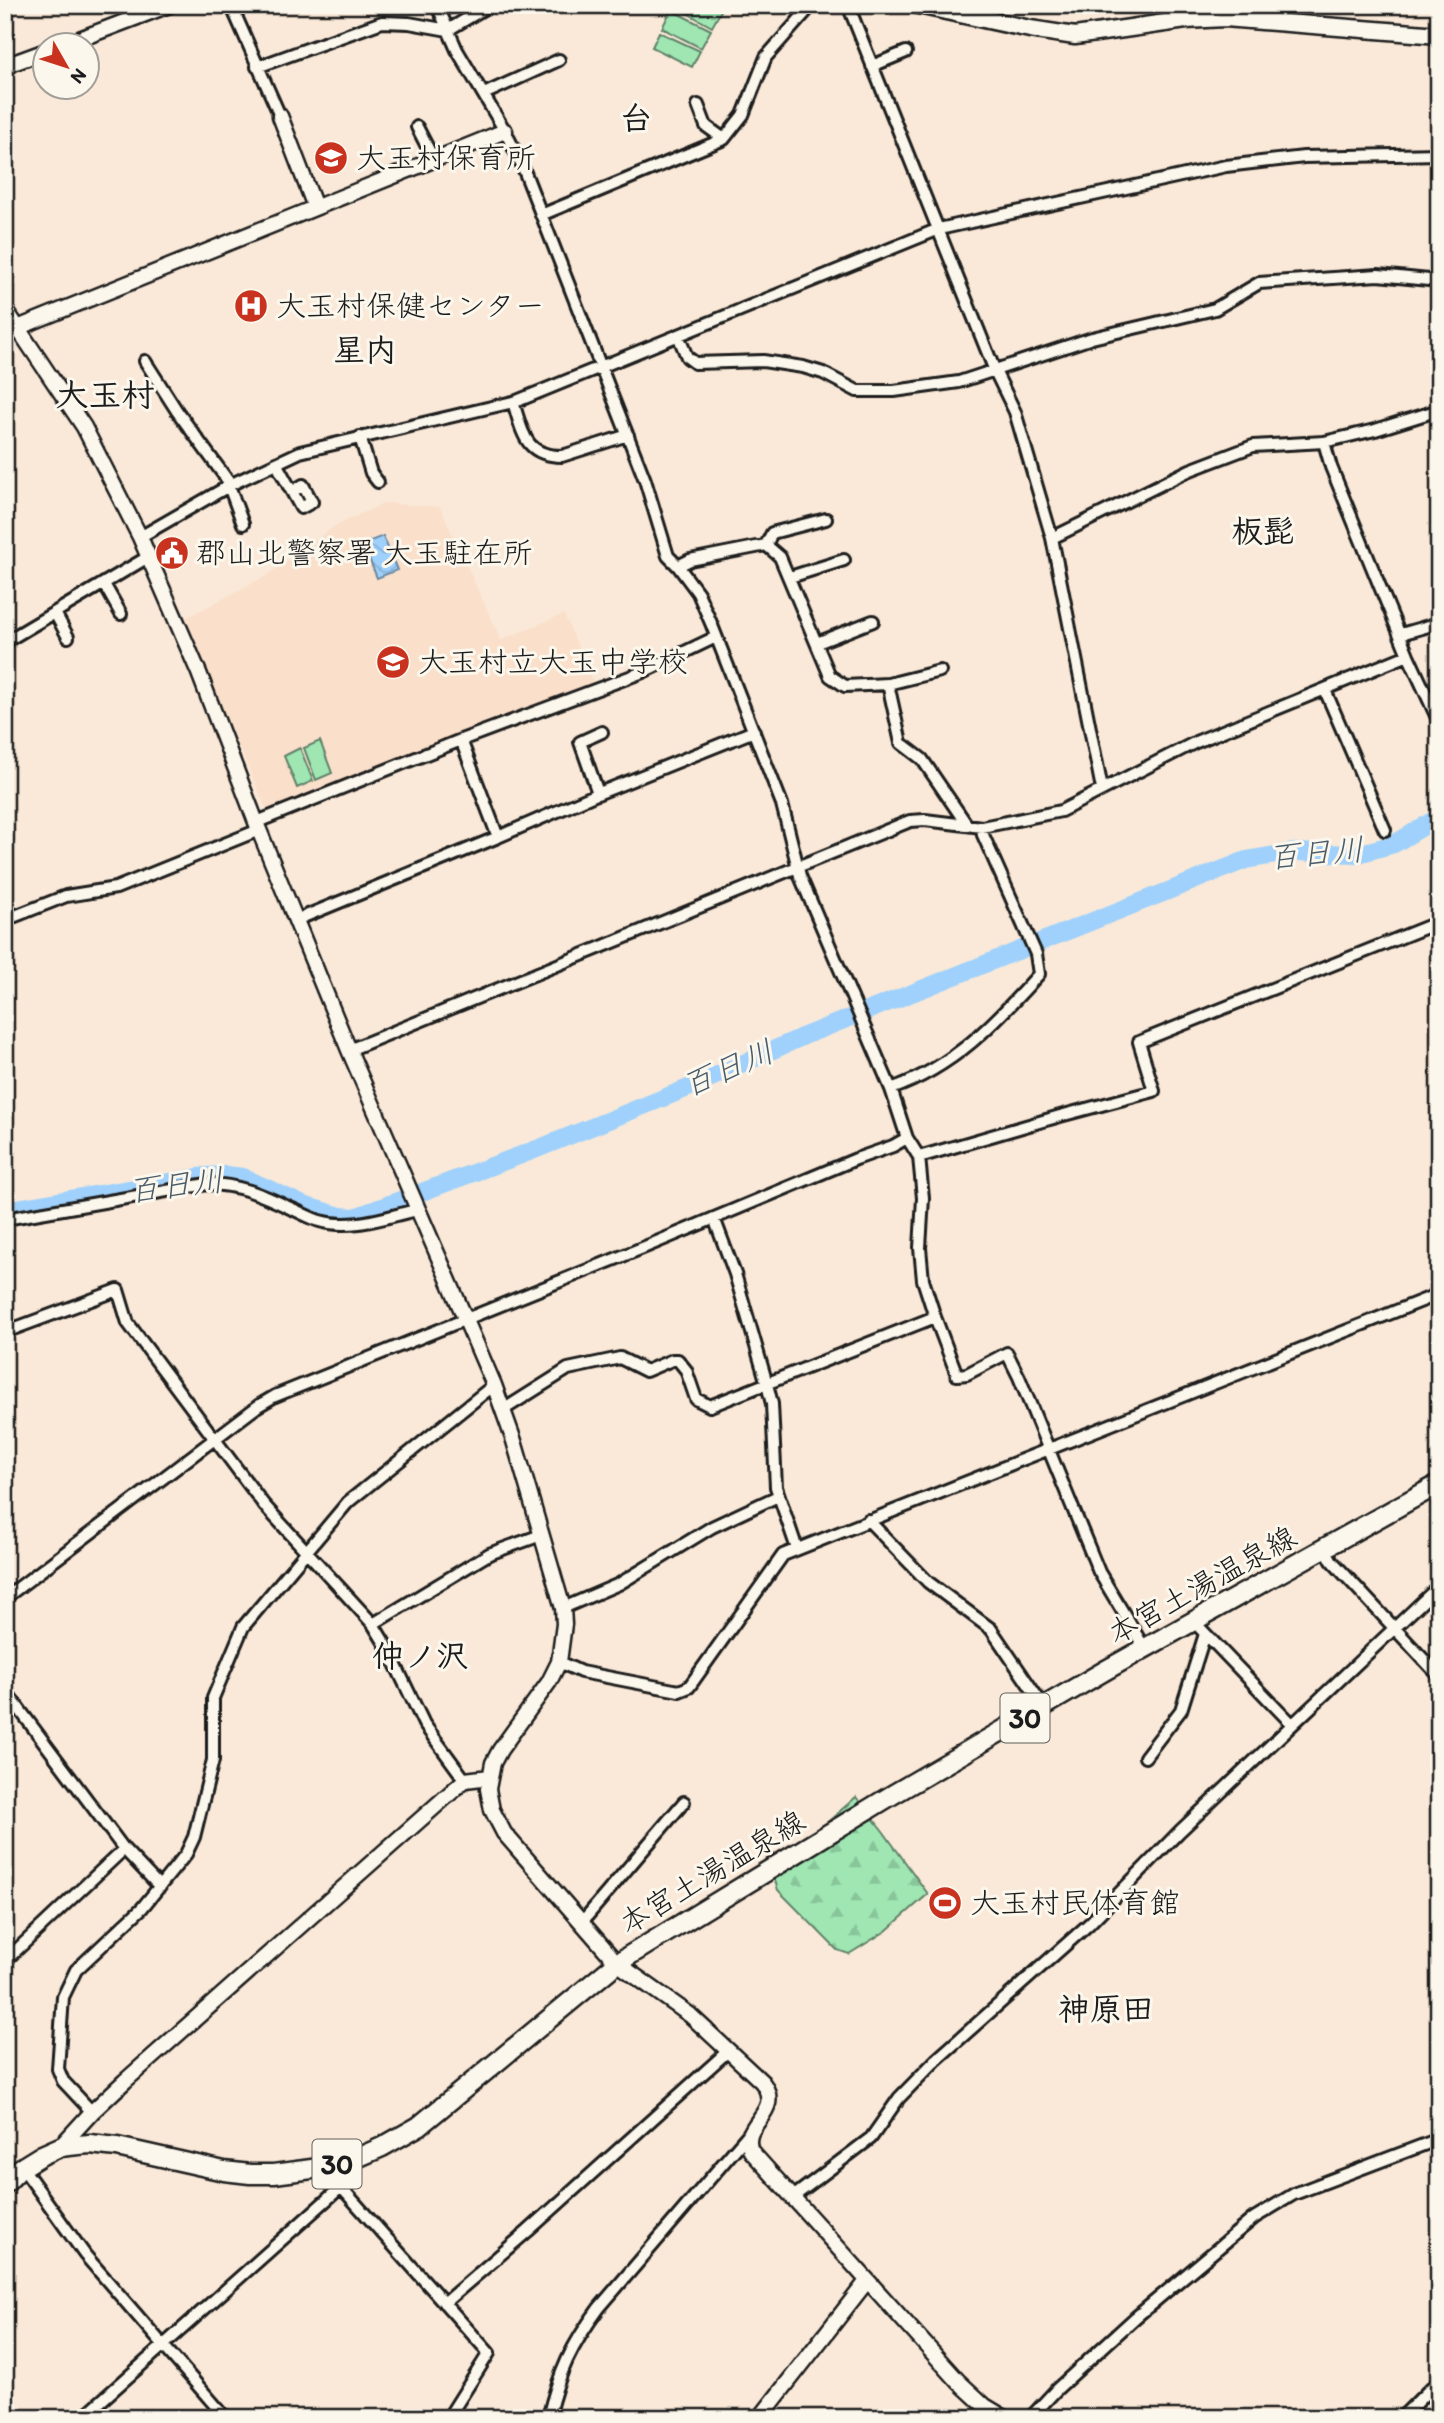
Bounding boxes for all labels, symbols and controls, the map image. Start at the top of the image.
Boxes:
north arrow [32,32,102,102]
text: N [66,64,92,89]
district label: 台 [620,99,652,137]
school or university icon: 大玉村保育所 [312,139,350,177]
place label: 大玉村保育所 [356,139,536,176]
hospital icon: 大玉村保健センター [232,287,270,325]
place label: 大玉村保健センター [276,287,545,324]
district label: 星内 [333,331,397,369]
district label: 大玉村 [56,375,155,414]
district label: 板髭 [1231,512,1295,550]
public building icon: 郡山北警察署 大玉駐在所 [153,534,191,572]
place label: 郡山北警察署 大玉駐在所 [196,534,533,571]
school or university icon: 大玉村立大玉中学校 [374,643,412,681]
place label: 大玉村立大玉中学校 [418,643,688,680]
water label: 百日川 [1267,830,1365,876]
water label: 百日川 [676,1032,780,1104]
water label: 百日川 [126,1160,226,1210]
street label: 本宮土湯温泉線 [1101,1517,1303,1652]
district label: 仲ノ沢 [372,1637,468,1675]
road number: 30 [1000,1694,1050,1742]
street label: 本宮土湯温泉線 [612,1802,811,1942]
sports icon: 大玉村民体育館 [926,1884,964,1922]
place label: 大玉村民体育館 [970,1884,1180,1921]
district label: 神原田 [1058,1990,1154,2028]
road number: 30 [312,2140,362,2188]

